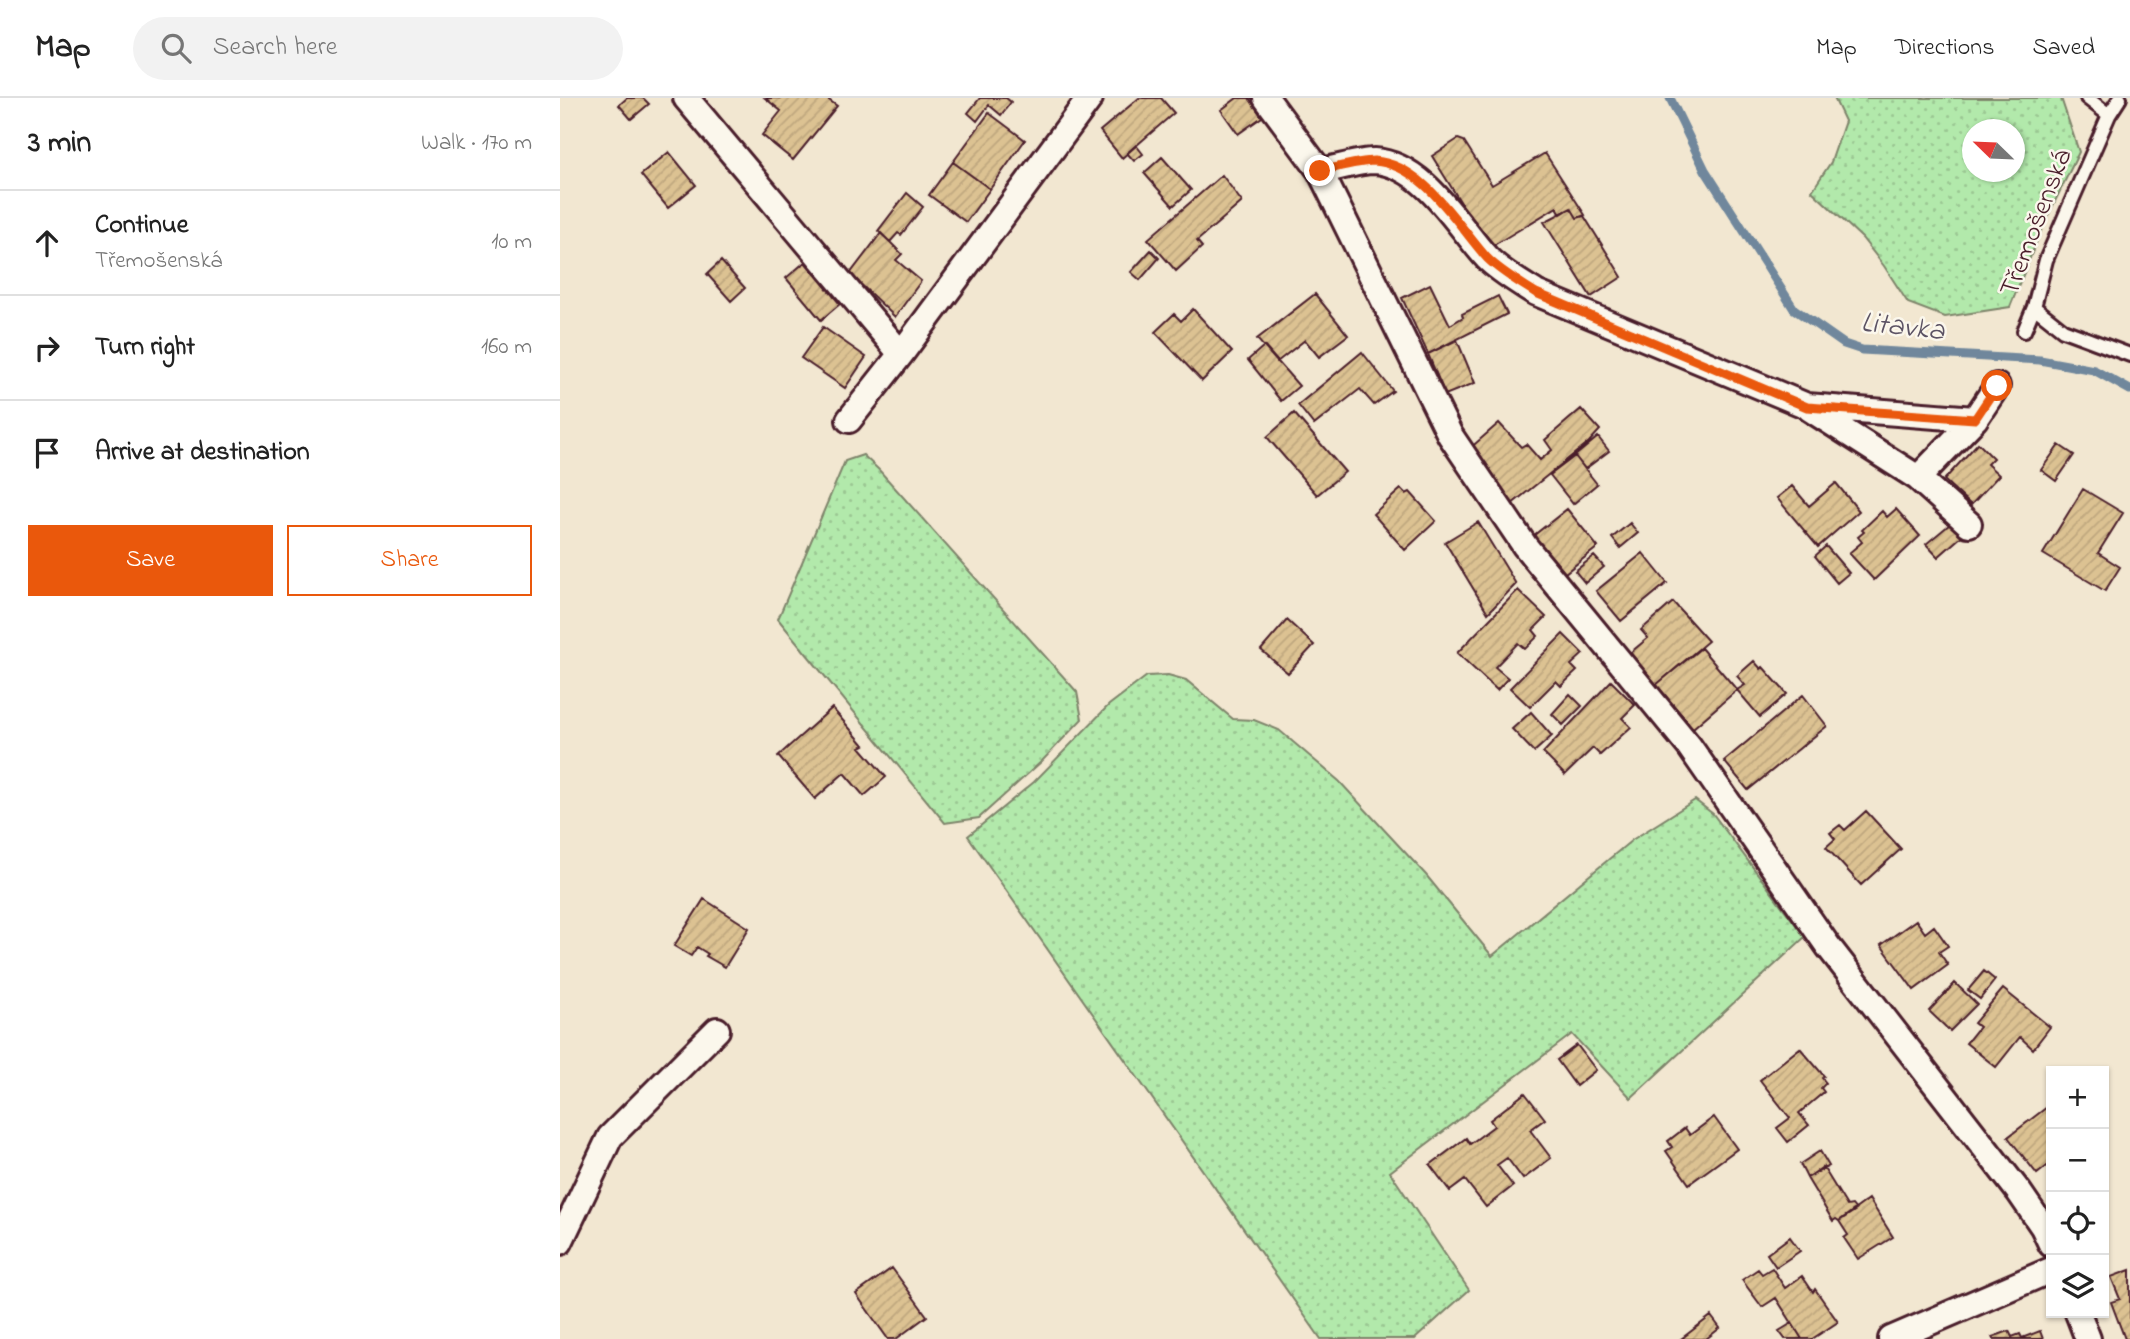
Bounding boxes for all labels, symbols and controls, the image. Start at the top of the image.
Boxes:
search box [133,17,623,80]
text: Map [35,24,91,72]
icon: search [157,29,195,67]
text: Search here [213,29,337,67]
text: Map [1816,31,1857,66]
text: Directions [1895,31,1994,66]
text: Saved [2032,31,2095,66]
north arrow [1962,119,2025,182]
text: 3 min [28,122,91,166]
text: Walk · 170 m [421,127,532,160]
street label: Třemošenská [1990,144,2084,303]
route end [1304,155,1335,186]
text: Continue [95,207,188,245]
icon: ahead [28,224,66,262]
text: 10 m [491,226,532,259]
text: Třemošenská [95,245,222,278]
water label: Litavka [1859,302,1947,354]
icon: right [28,329,66,367]
text: Turn right [95,329,195,367]
text: 160 m [481,331,532,364]
route start [1981,370,2012,401]
icon: arrive [28,434,66,472]
text: Arrive at destination [95,434,310,472]
button: Save [28,525,273,596]
button: Share [287,525,532,596]
map controls [2046,1066,2109,1318]
button: + [2046,1066,2109,1129]
button: − [2046,1129,2109,1192]
button: locate [2046,1192,2109,1255]
button: layers [2046,1255,2109,1318]

